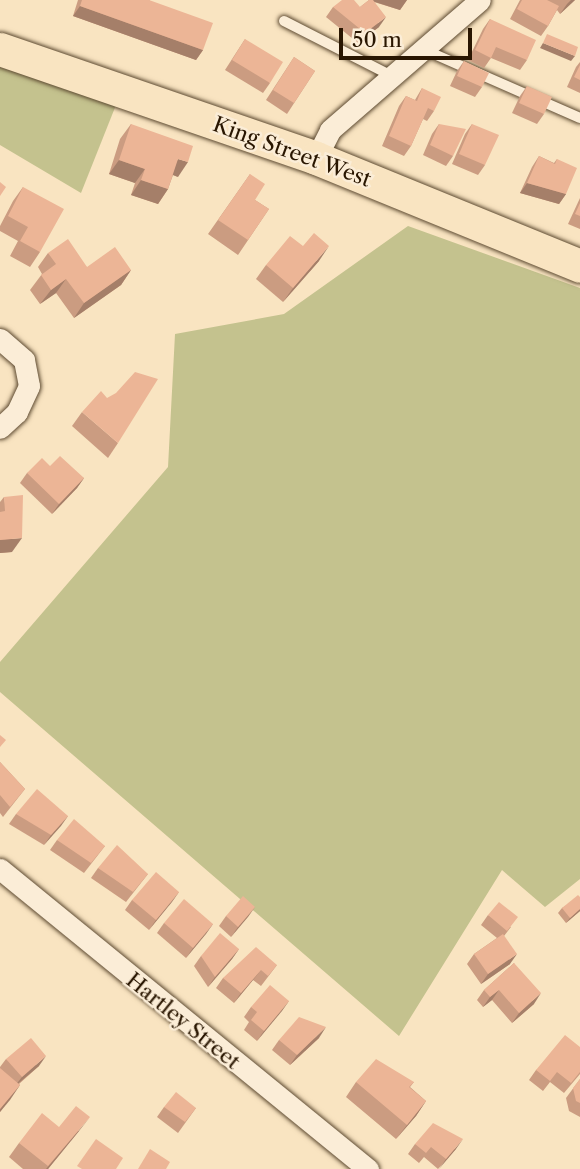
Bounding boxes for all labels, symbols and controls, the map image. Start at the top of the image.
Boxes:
scale bar [342,14,475,58]
text: 50 m [352,27,402,52]
street label: King Street West [209,112,375,192]
street label: Hartley Street [121,967,245,1075]

